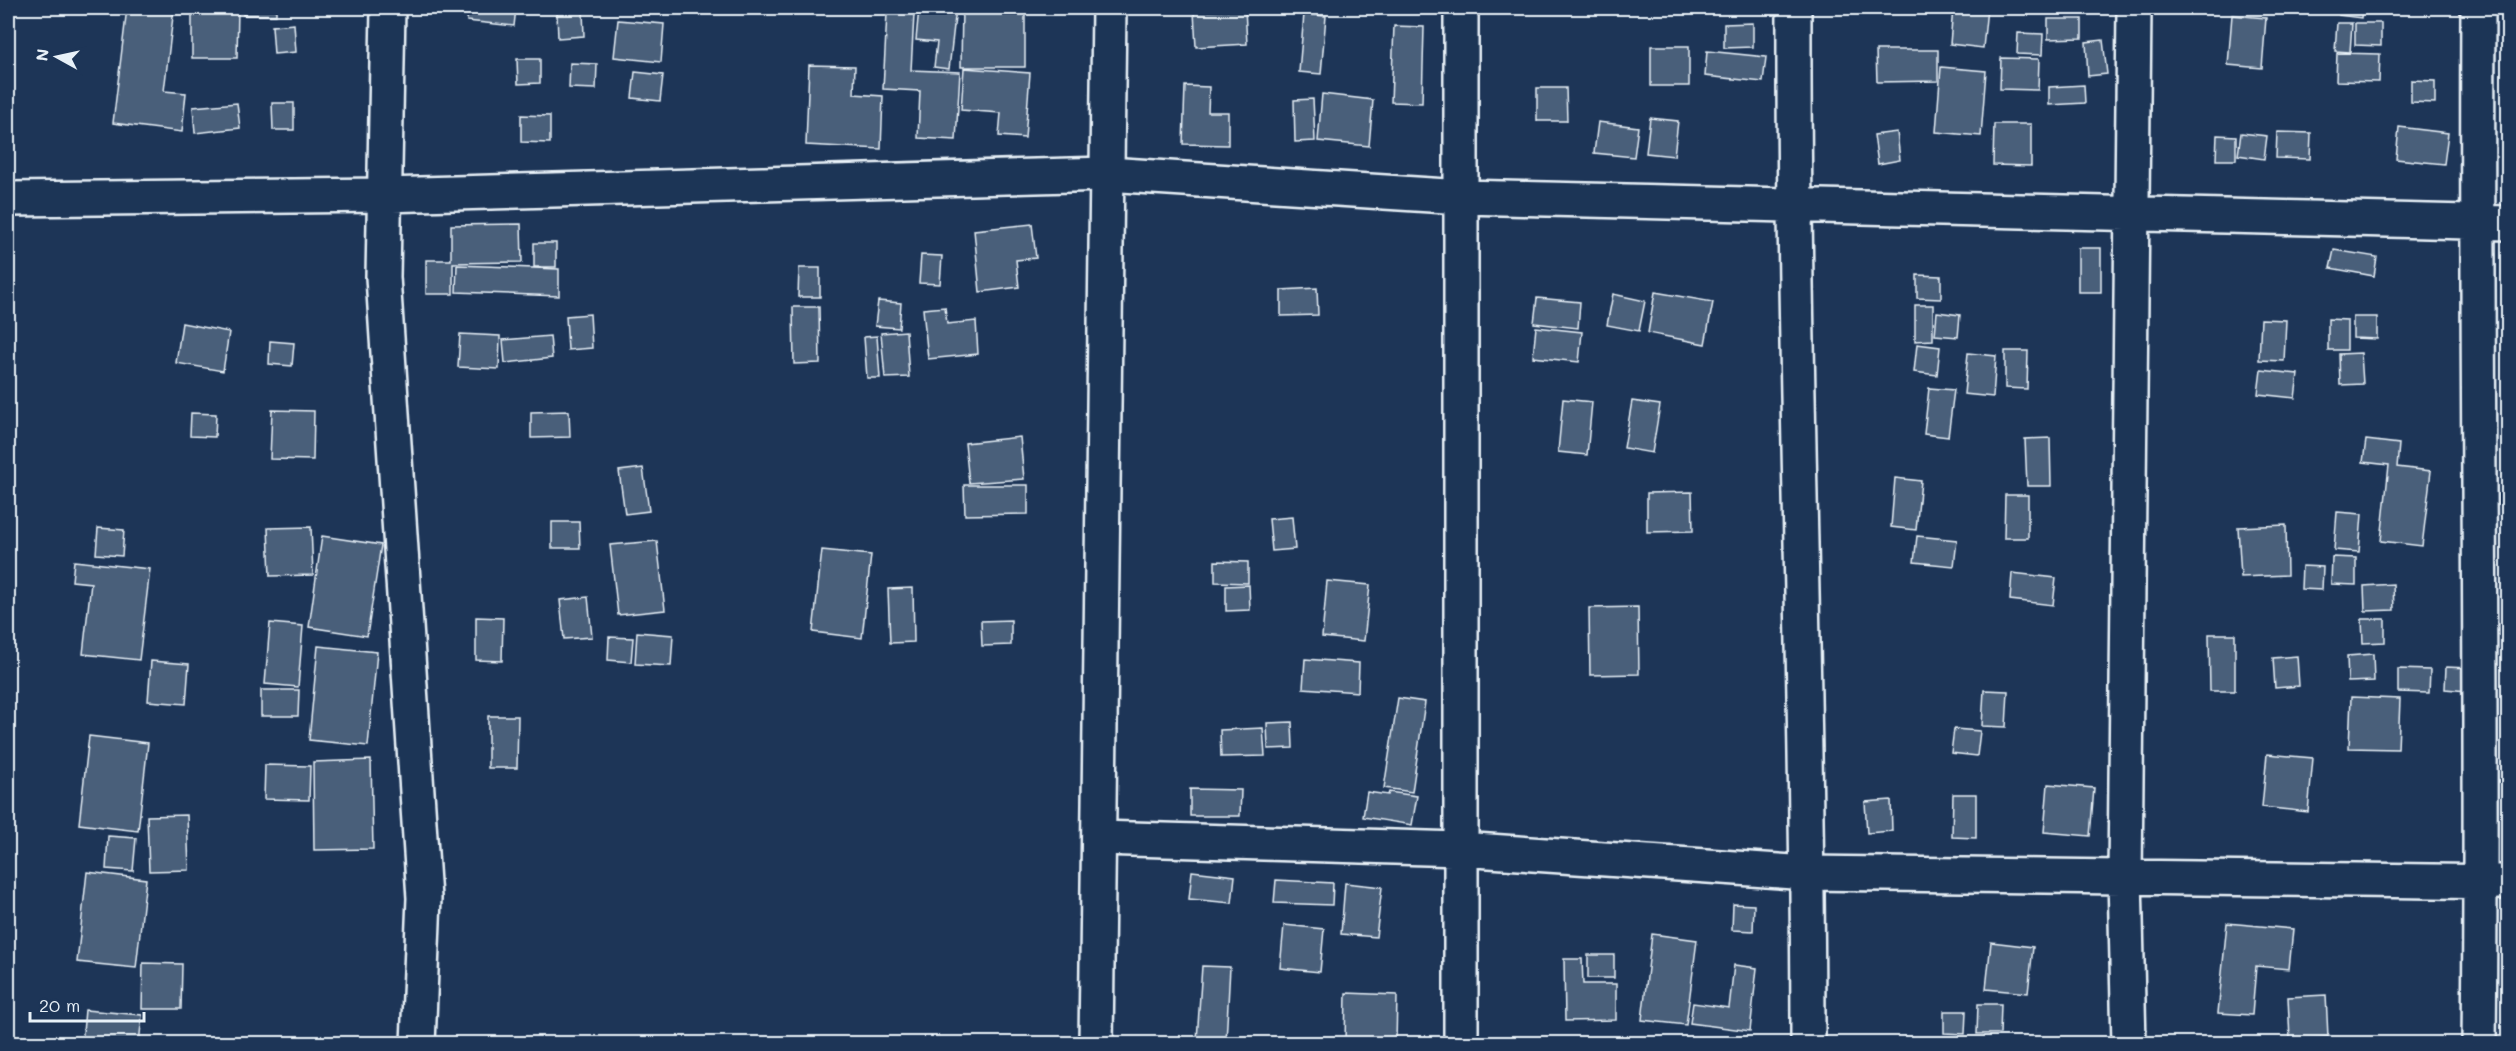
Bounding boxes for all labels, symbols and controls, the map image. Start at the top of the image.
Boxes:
north arrow [27,27,87,87]
text: N [30,47,53,62]
scale bar [30,985,144,1023]
text: 20 m [39,993,80,1017]

